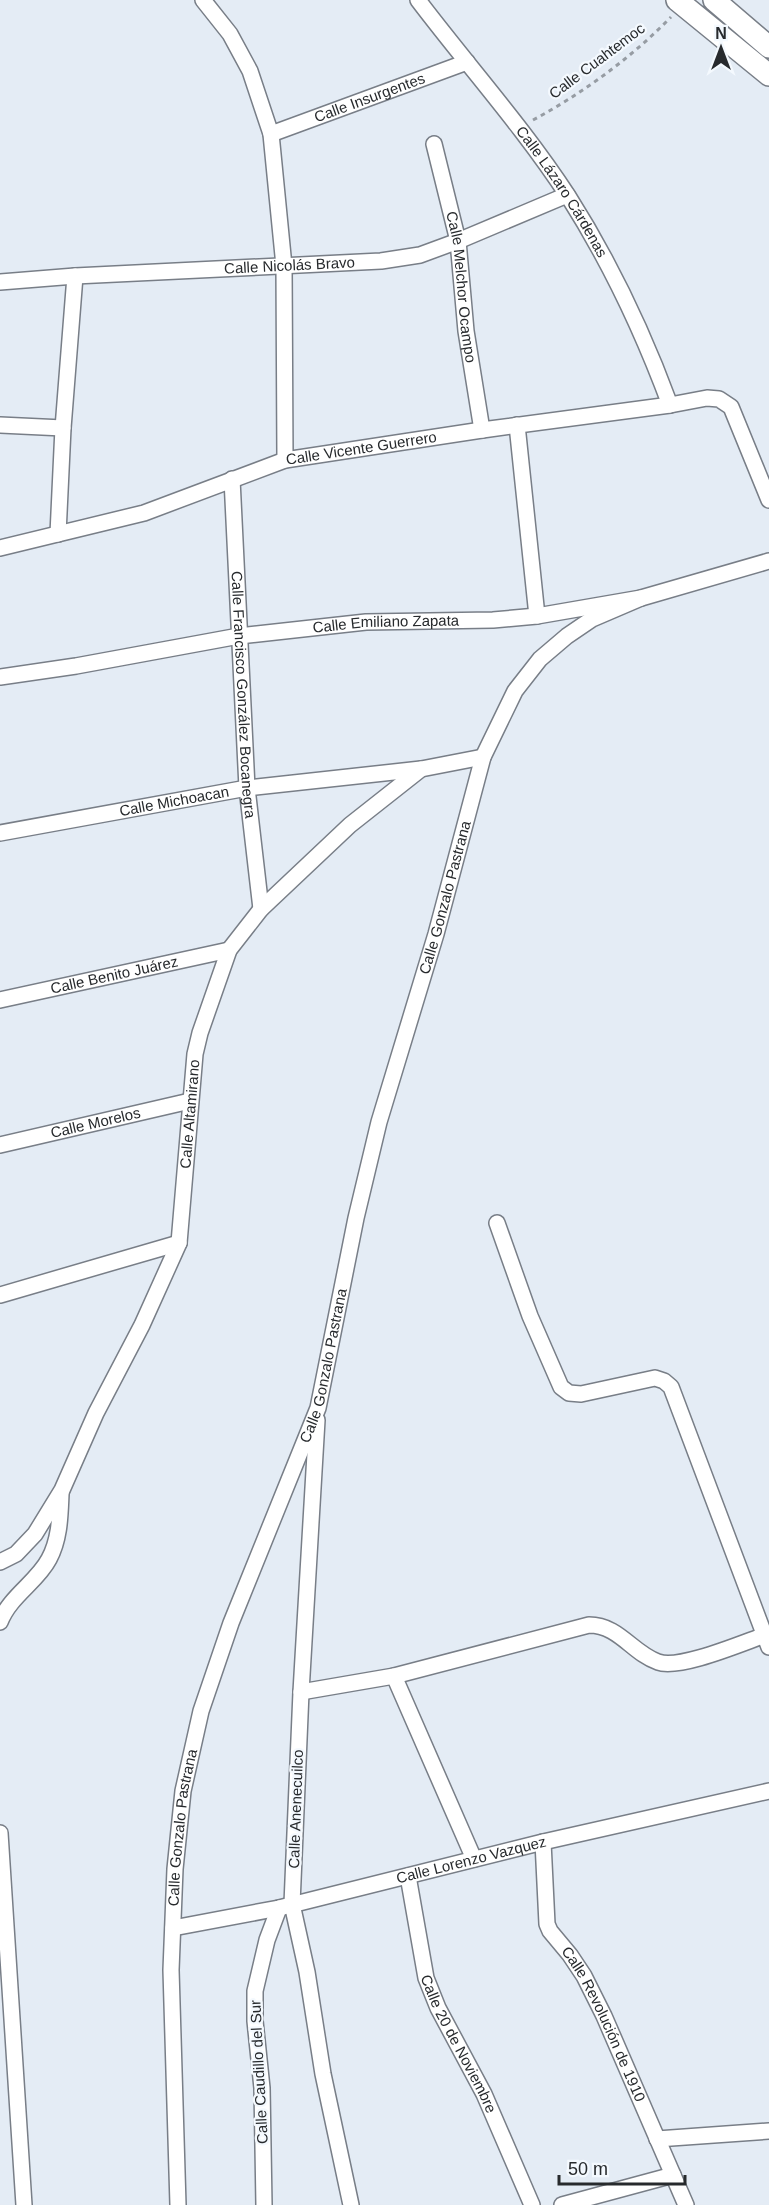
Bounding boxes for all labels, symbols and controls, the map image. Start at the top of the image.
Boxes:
north arrow [691,18,751,78]
street label: Calle Cuahtemoc [546,19,648,102]
text: N [715,25,727,42]
street label: Calle Insurgentes [312,69,427,125]
street label: Calle Lázaro Cárdenas [513,123,611,260]
street label: Calle Melchor Ocampo [443,209,480,364]
street label: Calle Nicolás Bravo [224,253,355,277]
street label: Calle Vicente Guerrero [285,428,438,468]
street label: Calle Francisco González Bocanegra [228,571,260,820]
street label: Calle Emiliano Zapata [312,612,460,636]
street label: Calle Michoacan [118,782,230,819]
street label: Calle Gonzalo Pastrana [415,818,474,976]
street label: Calle Benito Juárez [49,952,180,997]
street label: Calle Altamirano [176,1059,203,1169]
street label: Calle Morelos [49,1104,142,1141]
street label: Calle Gonzalo Pastrana [296,1286,350,1445]
street label: Calle Gonzalo Pastrana [165,1747,200,1907]
street label: Calle Anenecuilco [285,1749,306,1869]
street label: Calle Lorenzo Vazquez [394,1833,548,1886]
street label: Calle Revolución de 1910 [558,1943,649,2104]
street label: Calle 20 de Noviembre [417,1972,500,2115]
street label: Calle Caudillo del Sur [246,2000,271,2144]
scale bar [559,2148,685,2186]
text: 50 m [568,2159,608,2179]

